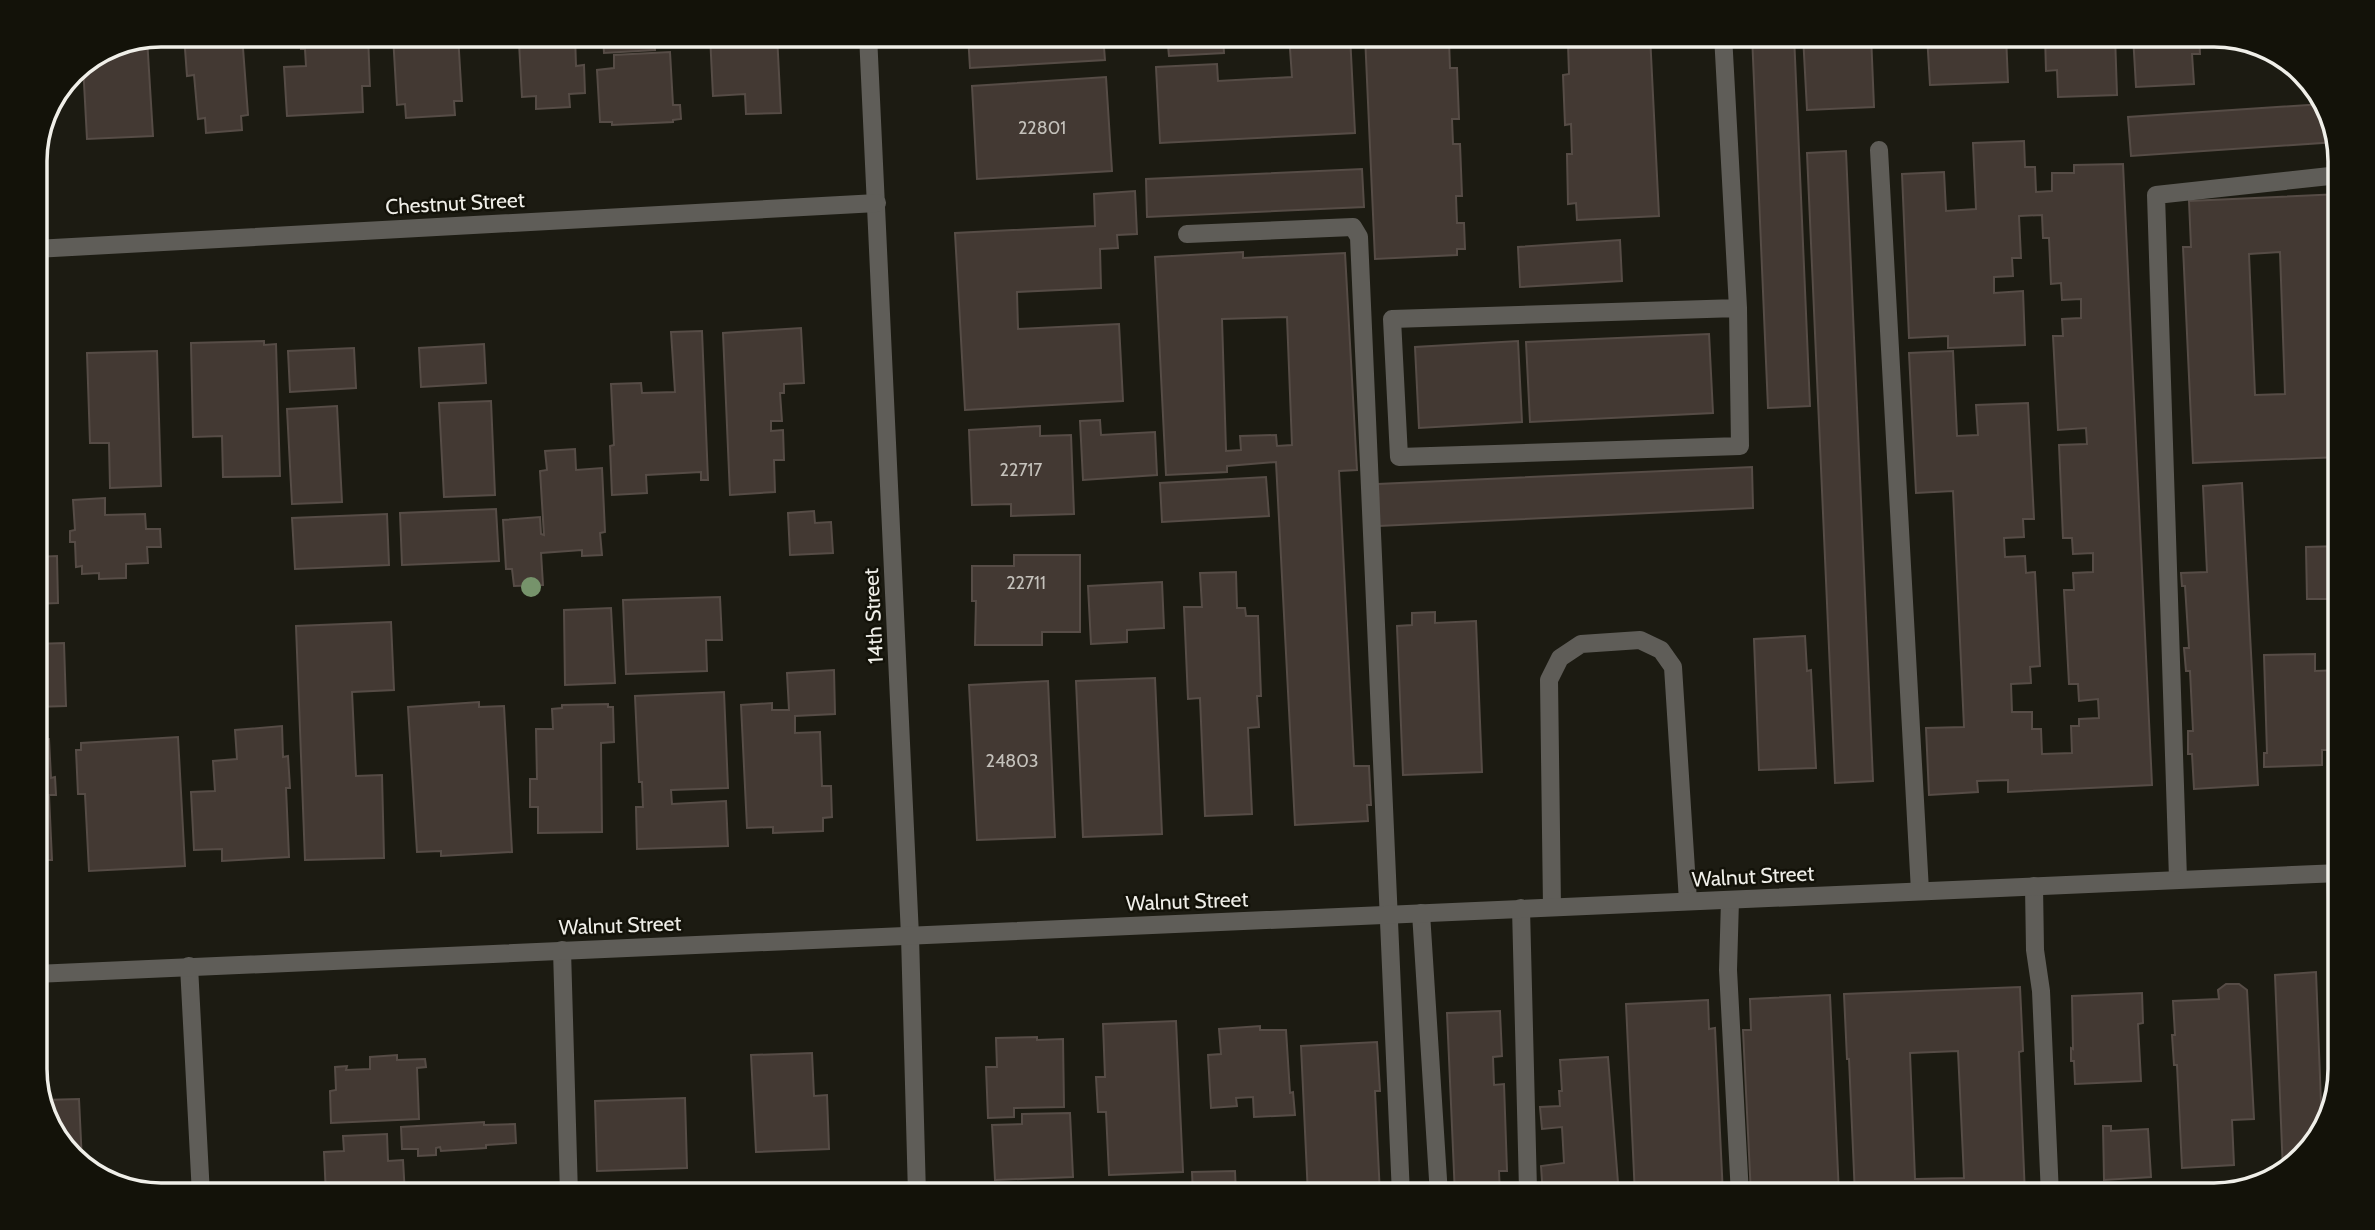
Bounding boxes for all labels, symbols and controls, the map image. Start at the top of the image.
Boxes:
house number: 22801 [1018,117,1066,139]
street label: Chestnut Street [385,187,525,219]
house number: 22717 [1000,459,1042,481]
street label: 14th Street [858,567,888,665]
house number: 22711 [1006,572,1046,594]
house number: 24803 [985,750,1039,772]
street label: Walnut Street [1691,860,1815,892]
street label: Walnut Street [1125,886,1249,916]
street label: Walnut Street [558,910,682,940]

